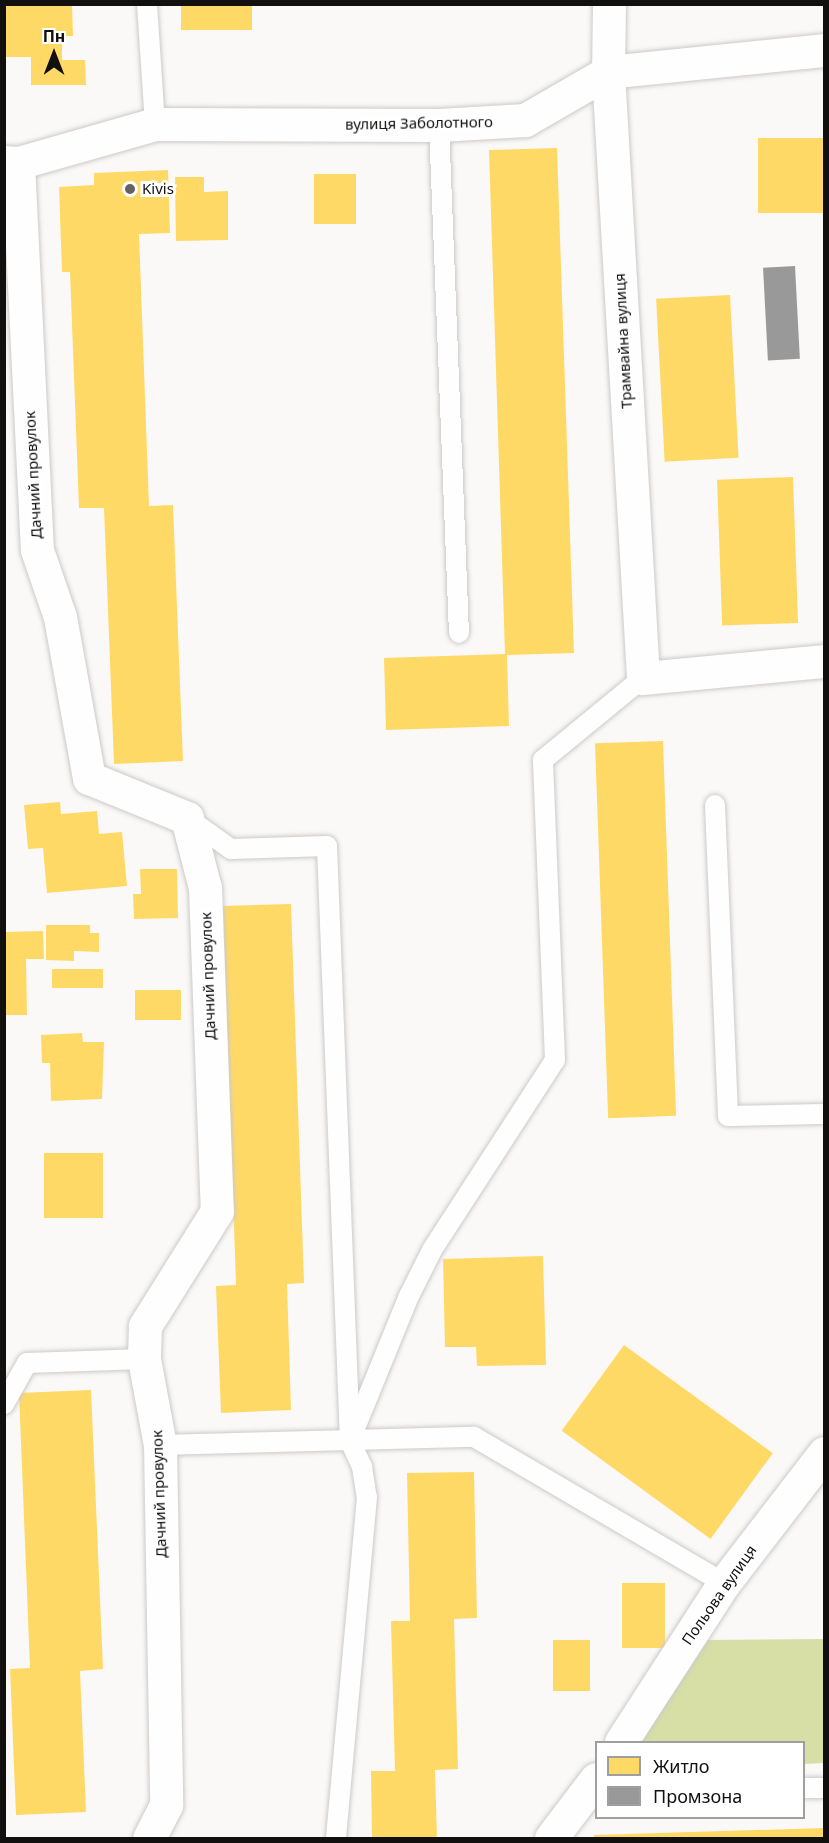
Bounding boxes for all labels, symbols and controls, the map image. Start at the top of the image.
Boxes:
north arrow [24,24,84,84]
text: Пн [43,25,65,47]
street label: вулиця Заболотного [345,113,493,133]
place label: Kivis [142,180,174,198]
marker: Kivis [123,182,137,196]
street label: Трамвайна вулиця [610,273,636,409]
street label: Дачний провулок [21,411,45,539]
street label: Дачний провулок [197,912,219,1040]
street label: Дачний провулок [148,1430,170,1558]
street label: Польова вулиця [678,1542,760,1648]
legend [595,1741,805,1819]
text: Житло [653,1754,710,1778]
text: Промзона [653,1784,742,1808]

